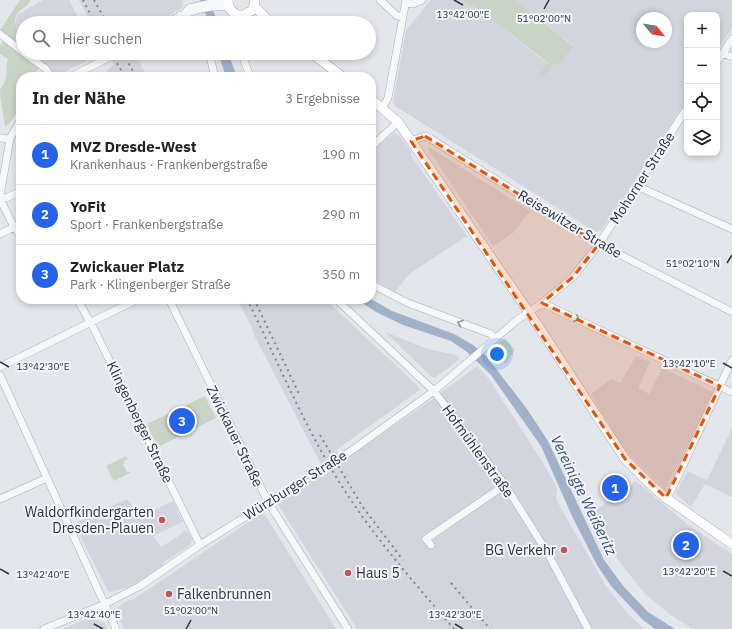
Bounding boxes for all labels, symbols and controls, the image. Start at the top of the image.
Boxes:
text: 13°42'00"E [436,8,490,21]
text: 51°02'00"N [517,12,571,25]
north arrow [636,12,672,48]
map controls [684,12,720,156]
button: + [684,12,720,48]
search box [16,16,376,60]
icon: search [30,27,52,49]
text: Hier suchen [62,29,142,48]
button: − [684,48,720,84]
button: locate [684,84,720,120]
text: In der Nähe [32,87,126,109]
text: 3 Ergebnisse [285,90,360,107]
button: layers [684,120,720,156]
street label: Mohorner Straße [605,128,679,228]
text: MVZ Dresde-West [70,137,196,156]
text: 1 [41,146,49,163]
text: 190 m [322,146,360,163]
text: Krankenhaus · Frankenbergstraße [70,156,268,173]
street label: Reisewitzer Straße [515,186,626,262]
text: YoFit [70,197,106,216]
text: 2 [41,206,49,223]
text: 290 m [322,206,360,223]
text: Sport · Frankenbergstraße [70,216,223,233]
text: Zwickauer Platz [70,257,184,276]
text: 51°02'10"N [666,257,720,270]
text: 3 [41,266,49,283]
text: 350 m [322,266,360,283]
text: Park · Klingenberger Straße [70,276,231,293]
one-way arrow [573,314,581,322]
one-way arrow [457,319,464,328]
your location [487,344,507,364]
text: 13°42'10"E [662,357,716,370]
street label: Klingenberger Straße [103,358,177,486]
text: 13°42'30"E [16,360,70,373]
street label: Zwickauer Straße [203,382,267,490]
street label: Hofmühlenstraße [438,401,518,501]
pin: 3 [169,406,195,436]
water label: Vereinigte Weißeritz [547,432,622,559]
street label: Würzburger Straße [240,446,350,524]
pin: 1 [602,473,628,503]
place label: Waldorfkindergarten Dresden-Plauen [25,503,154,537]
marker: Waldorfkindergarten Dresden-Plauen [157,515,167,525]
pin: 2 [673,530,699,560]
place label: BG Verkehr [485,541,556,559]
marker: BG Verkehr [559,545,569,555]
place label: Haus 5 [356,564,400,582]
text: 13°42'20"E [662,565,716,578]
text: 13°42'40"E [16,568,70,581]
marker: Haus 5 [343,568,353,578]
place label: Falkenbrunnen [177,585,271,603]
marker: Falkenbrunnen [164,589,174,599]
text: 51°02'00"N [164,604,218,617]
text: 13°42'40"E [67,608,121,621]
text: 13°42'30"E [428,608,482,621]

